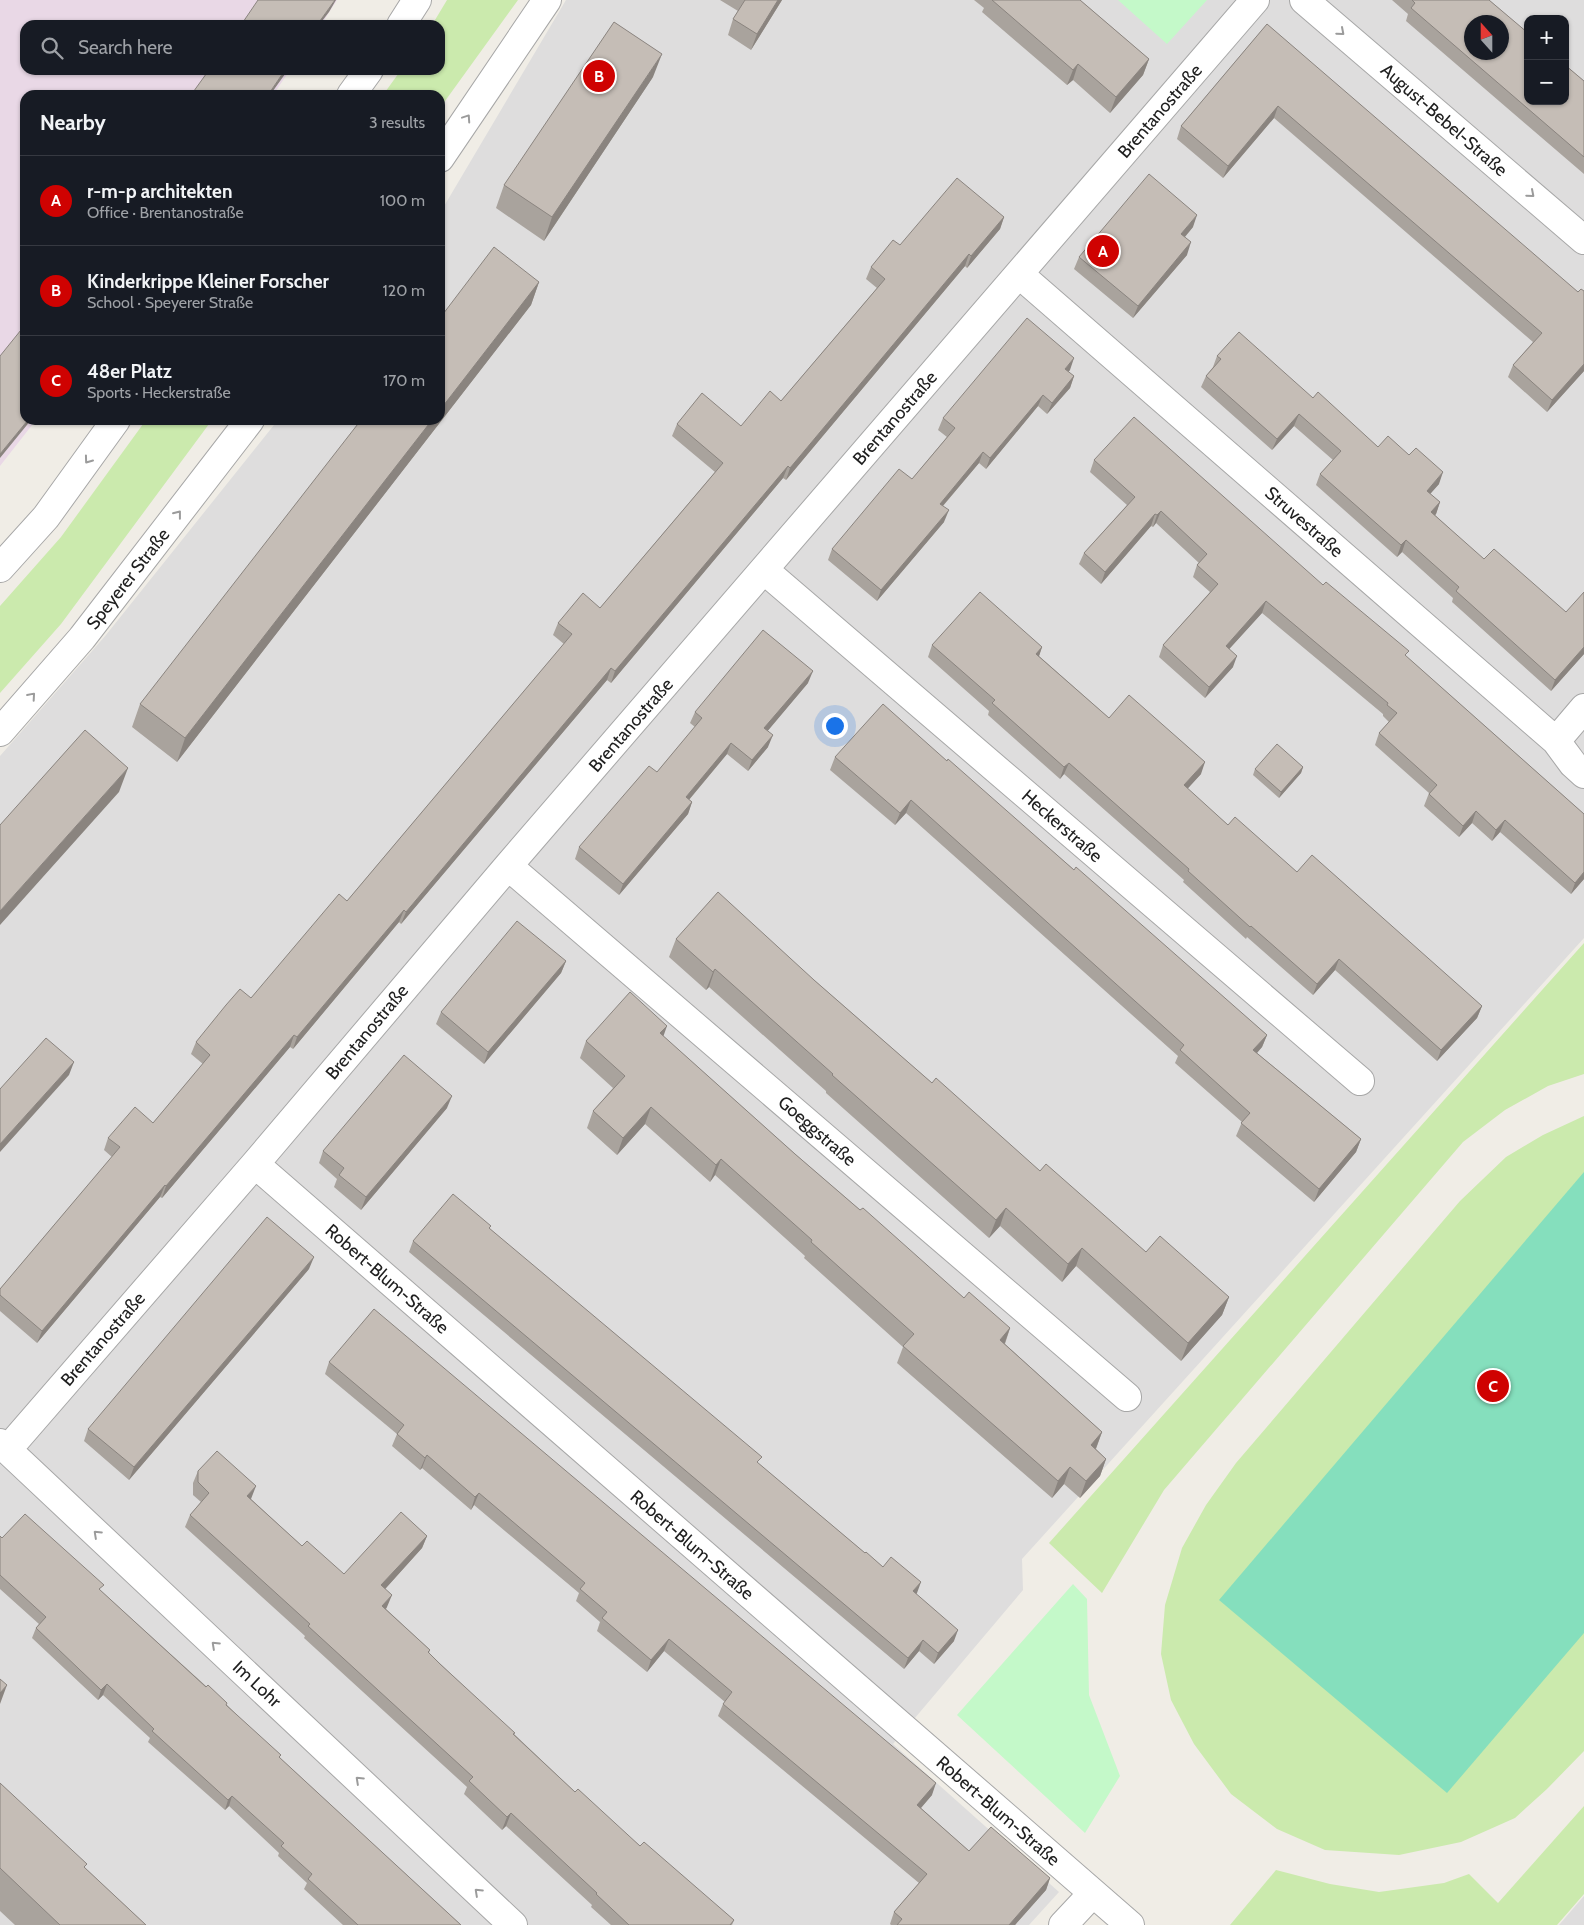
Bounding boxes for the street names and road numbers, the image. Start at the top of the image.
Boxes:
street label: August-Bebel-Straße [1376,59,1512,181]
street label: Brentanostraße [1113,60,1207,162]
street label: Brentanostraße [848,367,942,469]
street label: Struvestraße [1260,482,1348,562]
street label: Speyerer Straße [82,524,174,634]
street label: Brentanostraße [584,674,678,776]
street label: Heckerstraße [1017,785,1107,867]
street label: Brentanostraße [321,980,413,1084]
street label: Goeggstraße [773,1091,861,1171]
street label: Robert-Blum-Straße [321,1219,453,1339]
street label: Brentanostraße [56,1288,150,1390]
street label: Robert-Blum-Straße [626,1485,758,1605]
street label: Im Lohr [228,1656,286,1712]
street label: Robert-Blum-Straße [932,1751,1064,1871]

